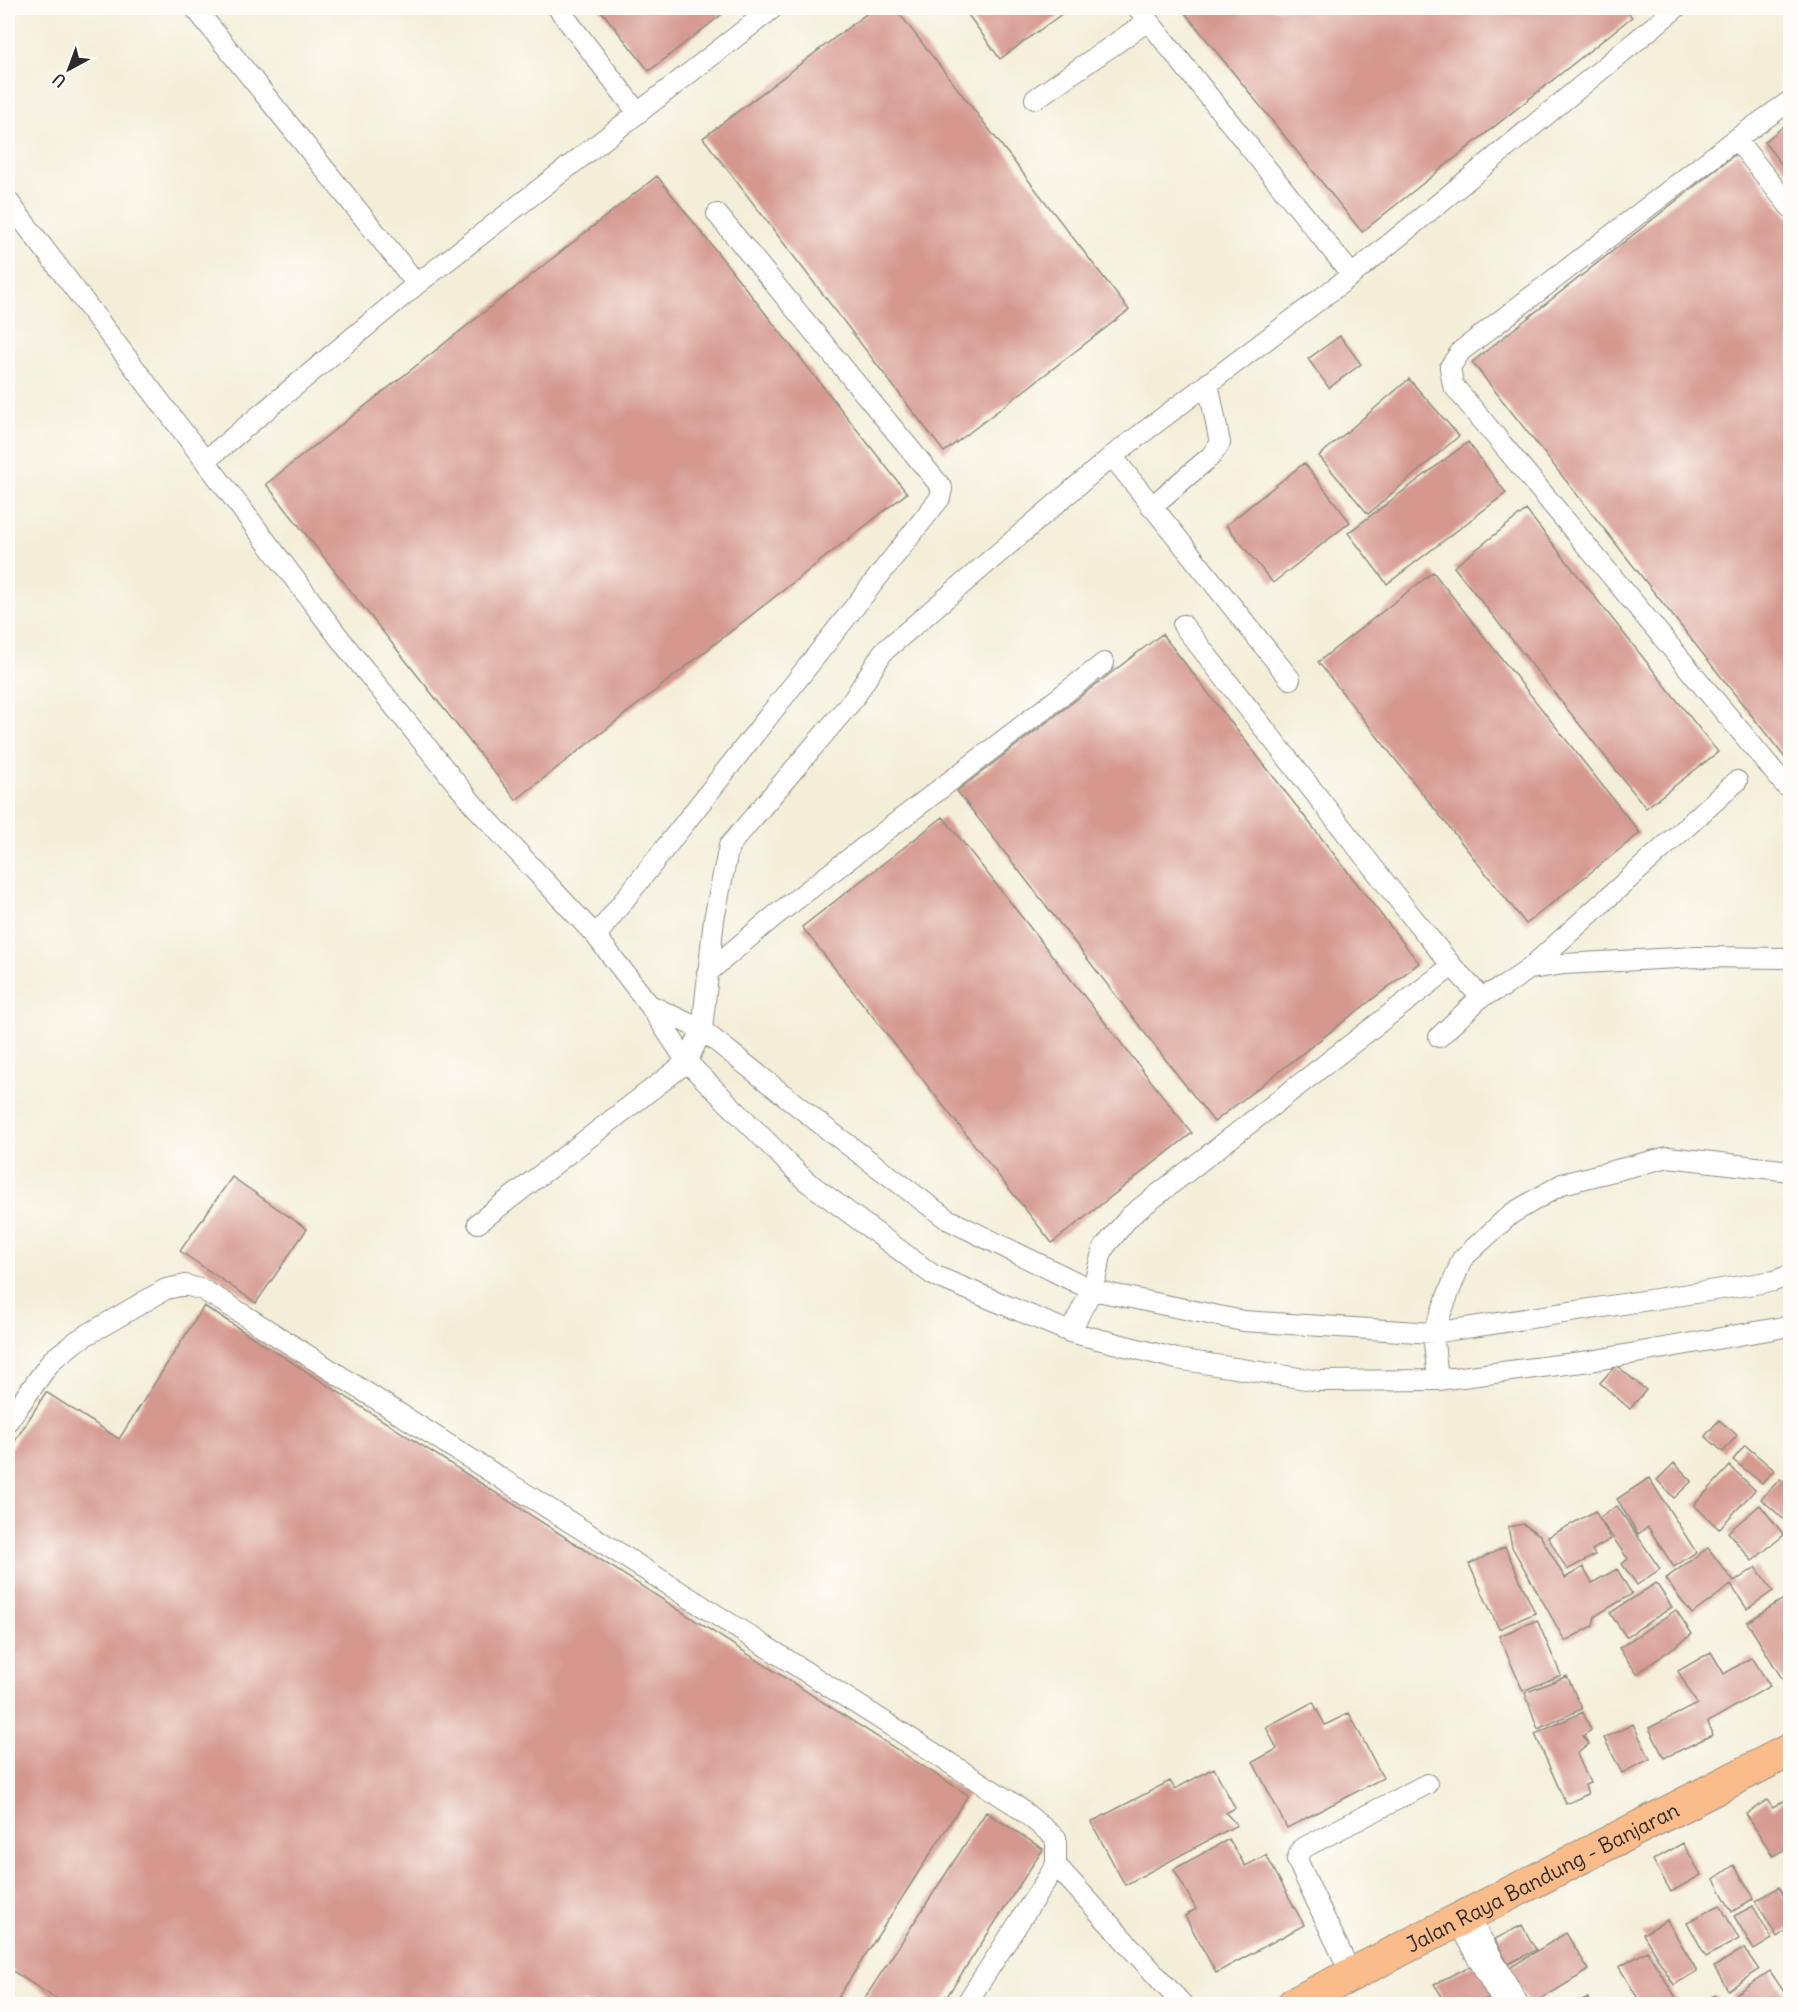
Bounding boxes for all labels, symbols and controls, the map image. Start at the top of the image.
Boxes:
north arrow [39,39,99,99]
text: U [48,69,70,91]
street label: Jalan Raya Bandung - Banjaran [1401,1796,1683,1958]

